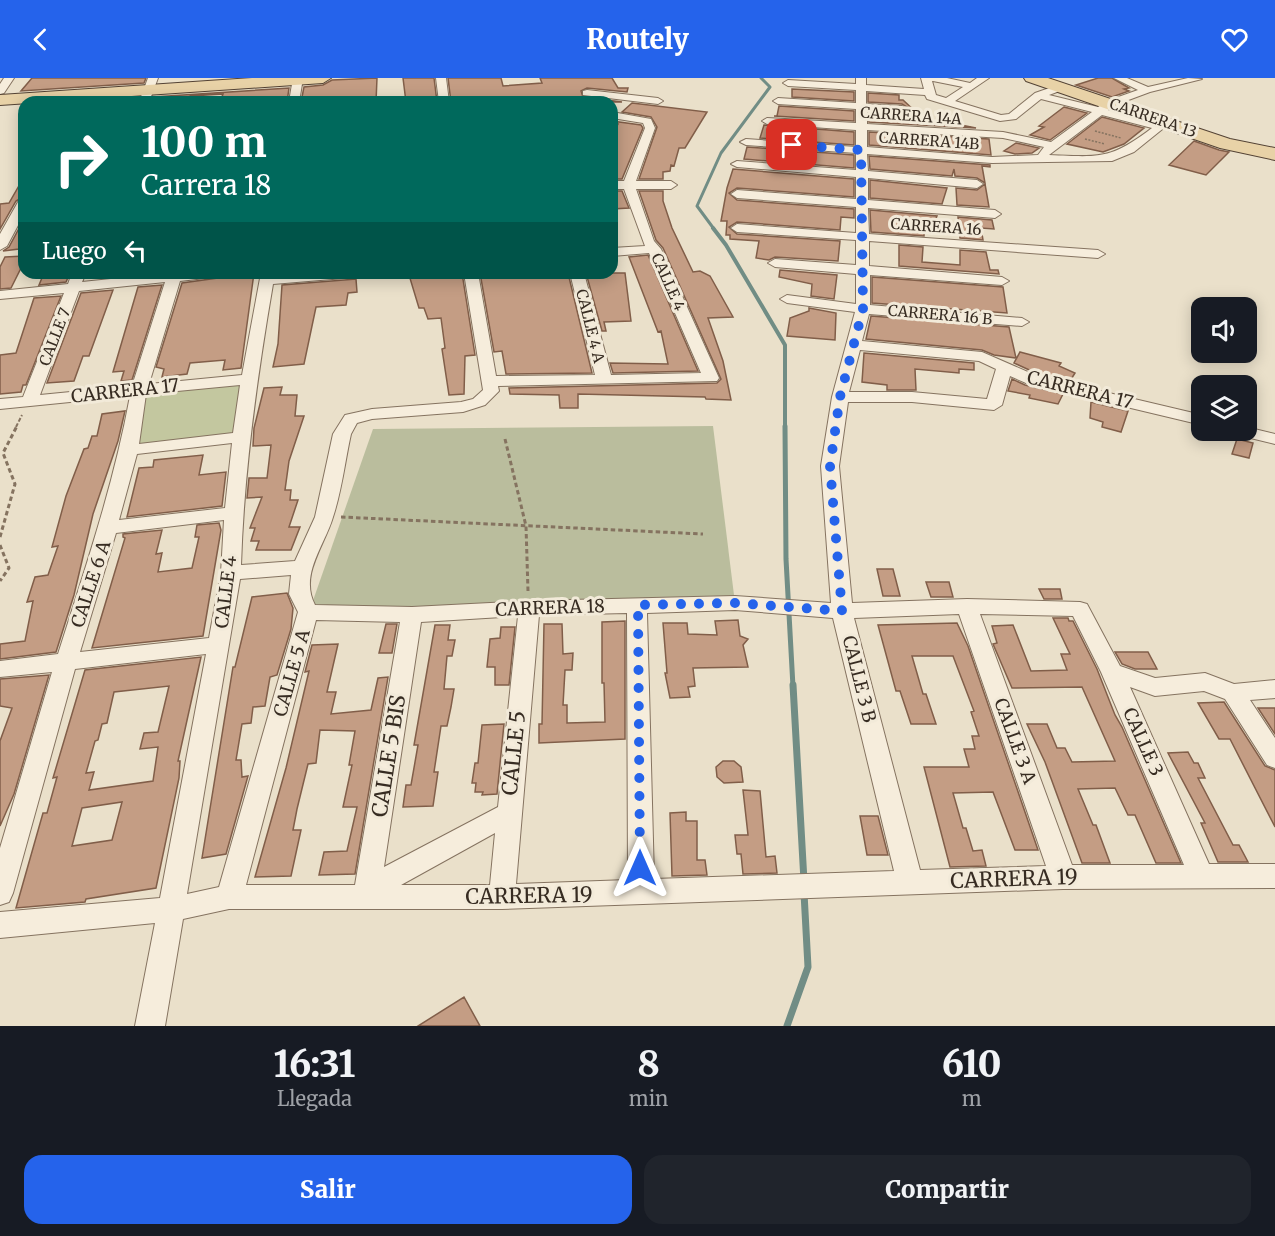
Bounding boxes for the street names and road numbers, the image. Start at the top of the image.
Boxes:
street label: CARRERA 13 [1107,94,1199,141]
street label: CARRERA 14A [860,102,963,129]
street label: CARRERA 14B [878,128,980,153]
street label: CARRERA 16 [890,214,982,239]
street label: CALLE 4 [647,250,690,314]
street label: CALLE 4 A [572,287,609,365]
street label: CARRERA 16 B [887,300,993,329]
street label: CALLE 7 [35,305,74,368]
street label: CARRERA 17 [1025,365,1135,414]
street label: CARRERA 17 [70,373,180,408]
street label: CALLE 6 A [66,537,115,630]
street label: CALLE 4 [210,554,241,630]
street label: CARRERA 18 [495,594,605,621]
street label: CALLE 5 A [268,626,315,719]
street label: CALLE 3 B [838,633,881,725]
street label: CALLE 5 BIS [366,693,411,819]
street label: CALLE 3 A [989,695,1042,787]
street label: CALLE 3 [1118,704,1169,780]
street label: CALLE 5 [496,709,531,797]
street label: CARRERA 19 [950,863,1078,894]
street label: CARRERA 19 [465,881,593,910]

